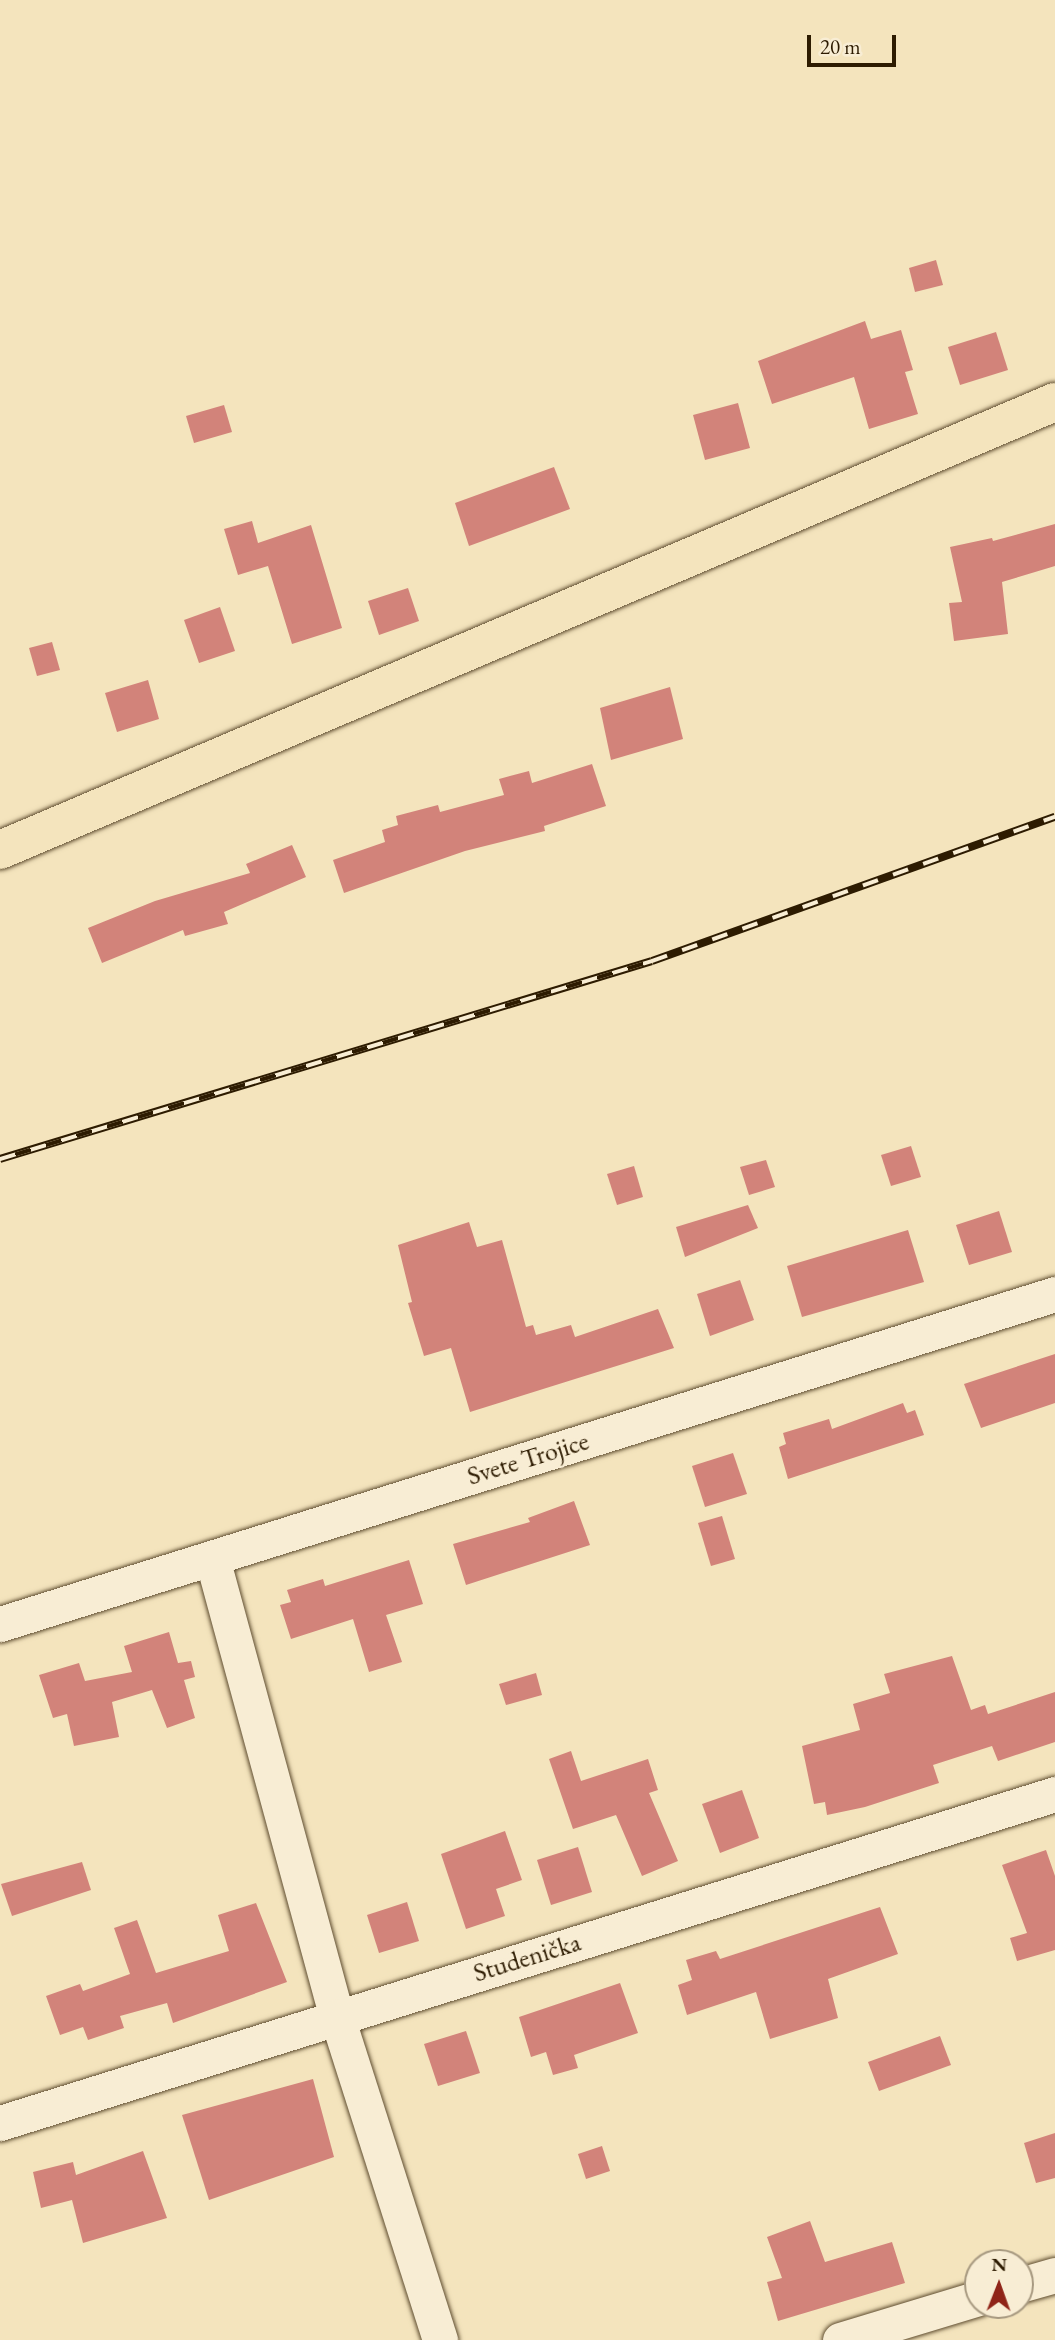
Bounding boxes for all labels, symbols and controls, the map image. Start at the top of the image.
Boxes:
scale bar [810,21,899,65]
text: 20 m [820,33,861,60]
street label: Svete Trojice [464,1426,592,1492]
street label: Studenička [470,1927,584,1989]
north arrow [964,2249,1034,2319]
text: N [991,2252,1007,2277]

